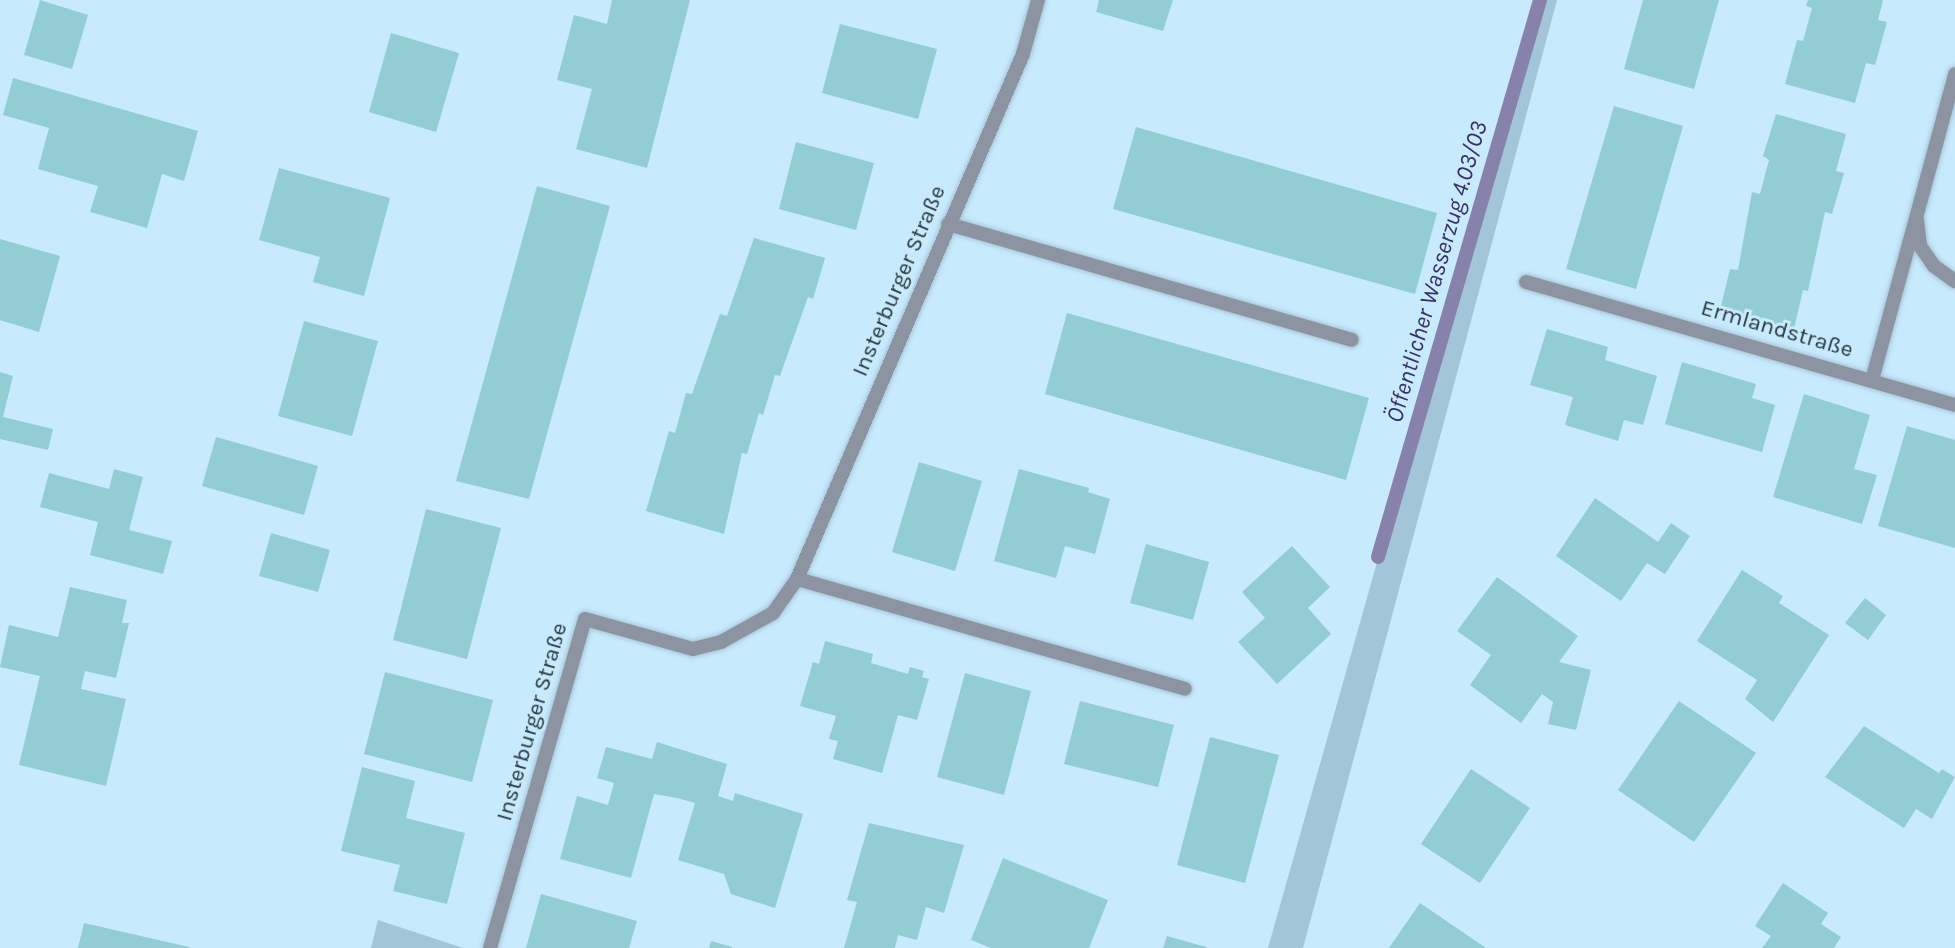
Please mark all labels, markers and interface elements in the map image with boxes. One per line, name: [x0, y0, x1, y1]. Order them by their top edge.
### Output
water label: Öffentlicher Wasserzug 4.03/03: [1380, 118, 1494, 426]
street label: Insterburger Straße: [846, 181, 952, 381]
street label: Ermlandstraße: [1698, 294, 1856, 364]
street label: Insterburger Straße: [491, 620, 573, 824]

